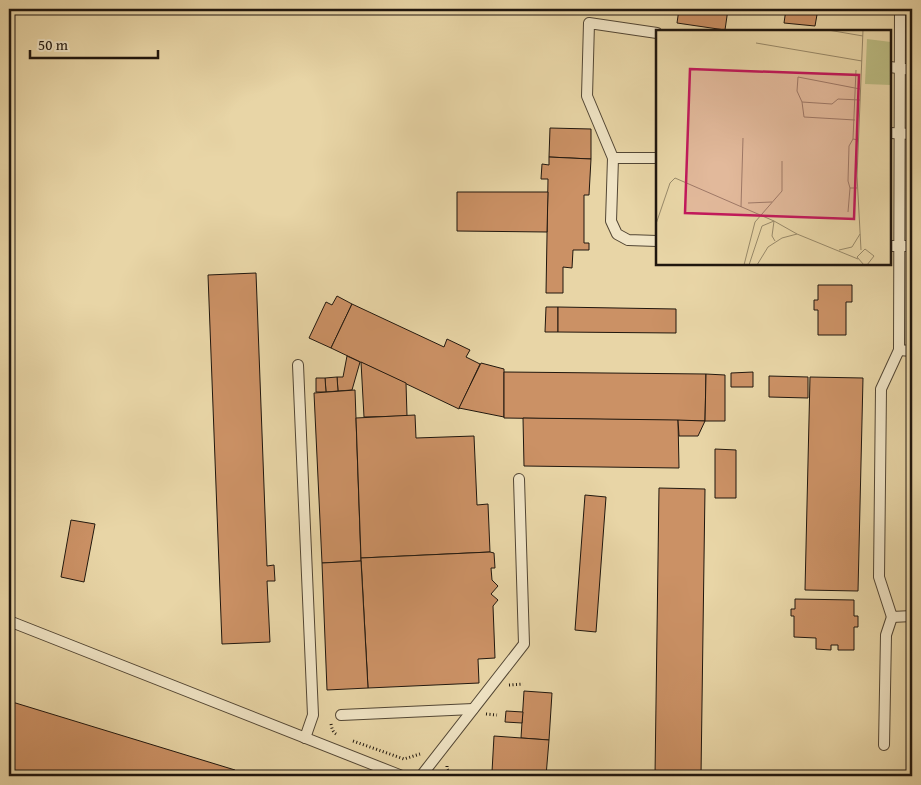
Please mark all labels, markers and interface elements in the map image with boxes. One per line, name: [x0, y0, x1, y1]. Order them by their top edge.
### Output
scale bar: [30, 28, 158, 60]
inset map: [656, 30, 891, 265]
text: 50 m: [38, 34, 69, 55]

